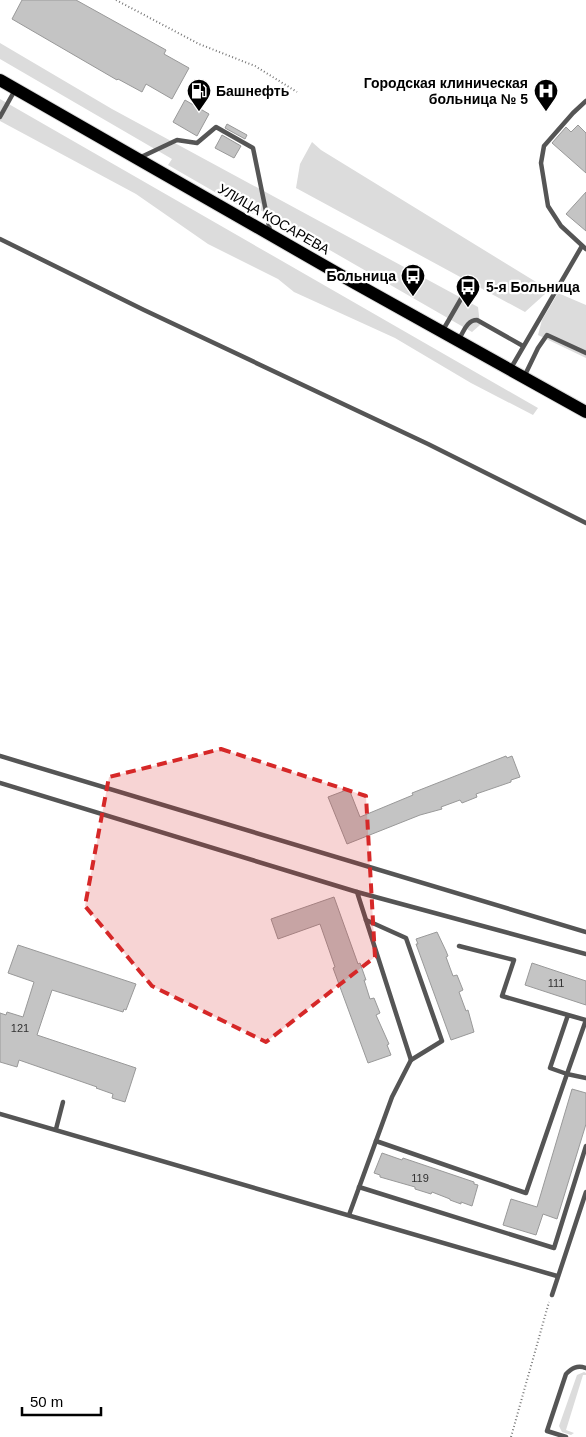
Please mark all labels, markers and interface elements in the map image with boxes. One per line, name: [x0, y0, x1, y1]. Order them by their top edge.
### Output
place label: Городская клиническая больница № 5: [364, 75, 528, 107]
fuel station icon: Башнефть: [186, 78, 212, 112]
hospital icon: Городская клиническая больница № 5: [533, 78, 559, 112]
place label: Башнефть: [216, 83, 290, 99]
street label: УЛИЦА КОСАРЕВА: [215, 181, 333, 258]
bus stop icon: Больница: [400, 263, 426, 297]
place label: Больница: [327, 268, 396, 284]
bus stop icon: 5-я Больница: [455, 274, 481, 308]
place label: 5-я Больница: [486, 279, 580, 295]
house number: 111: [548, 977, 564, 989]
house number: 121: [11, 1022, 29, 1034]
house number: 119: [411, 1172, 429, 1184]
scale bar: [22, 1384, 101, 1416]
text: 50 m: [30, 1393, 63, 1410]

